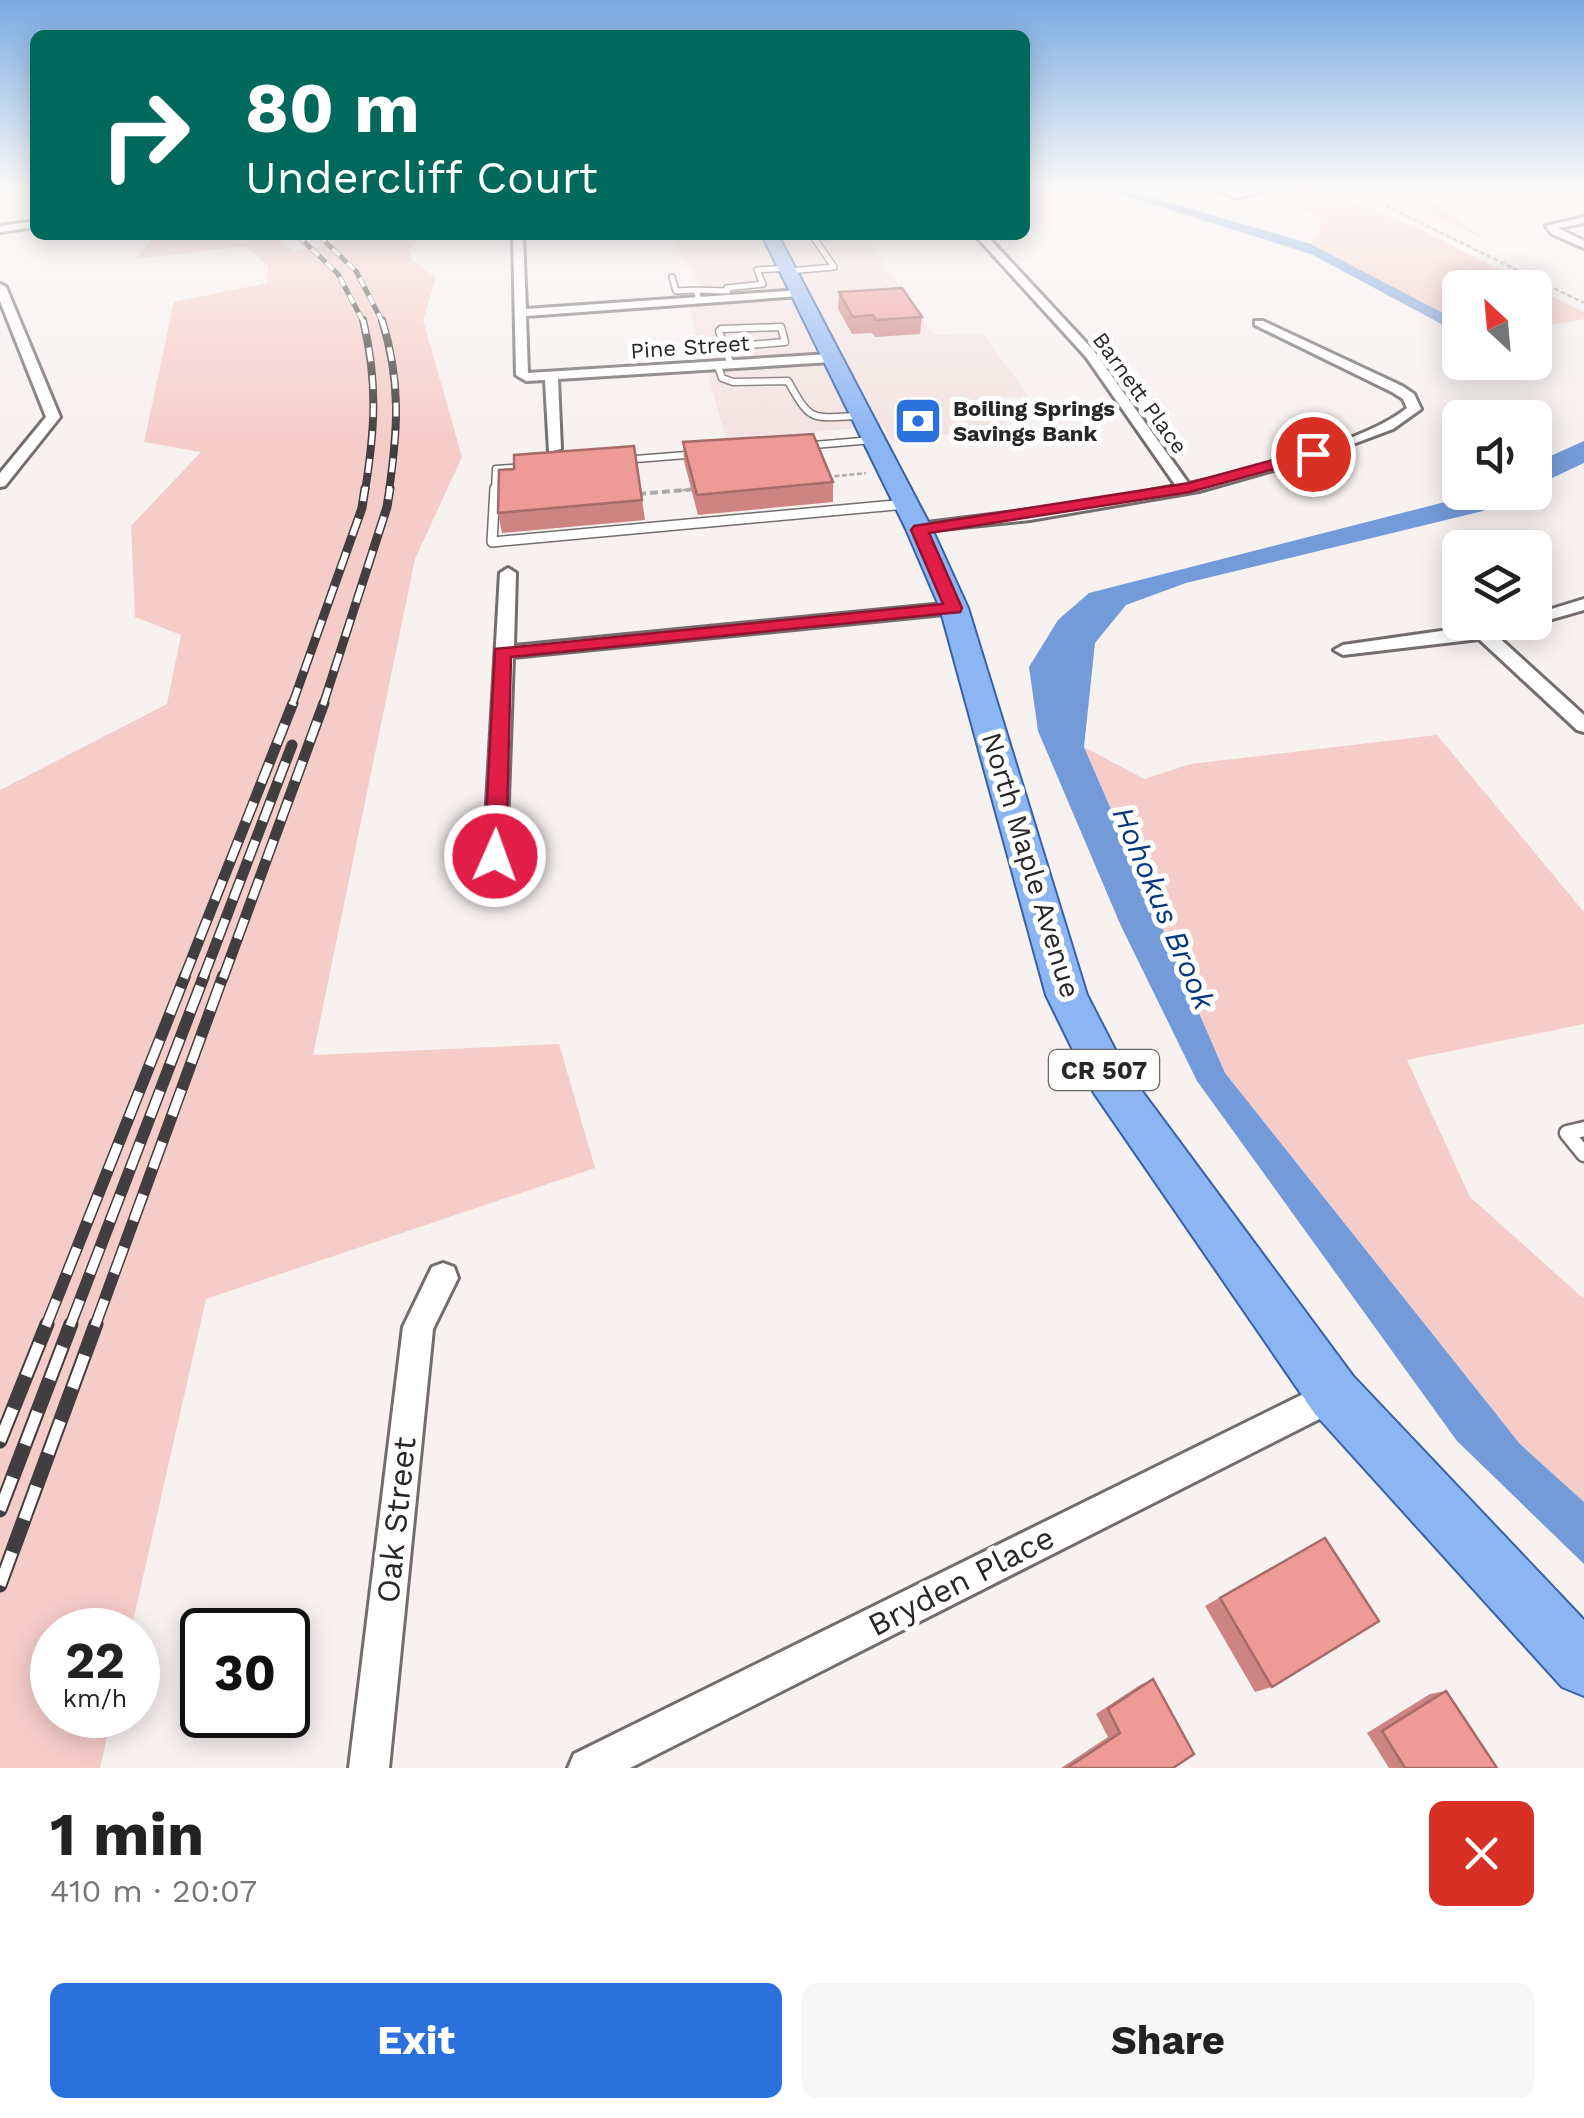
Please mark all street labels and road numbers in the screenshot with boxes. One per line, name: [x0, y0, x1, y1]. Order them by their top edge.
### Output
street label: Barnett Place: [1088, 327, 1192, 459]
street label: Pine Street: [630, 330, 750, 364]
street label: North Maple Avenue: [975, 728, 1087, 1002]
road number: CR 507: [1049, 1050, 1159, 1090]
street label: Oak Street: [368, 1435, 424, 1605]
street label: Bryden Place: [862, 1518, 1060, 1644]

